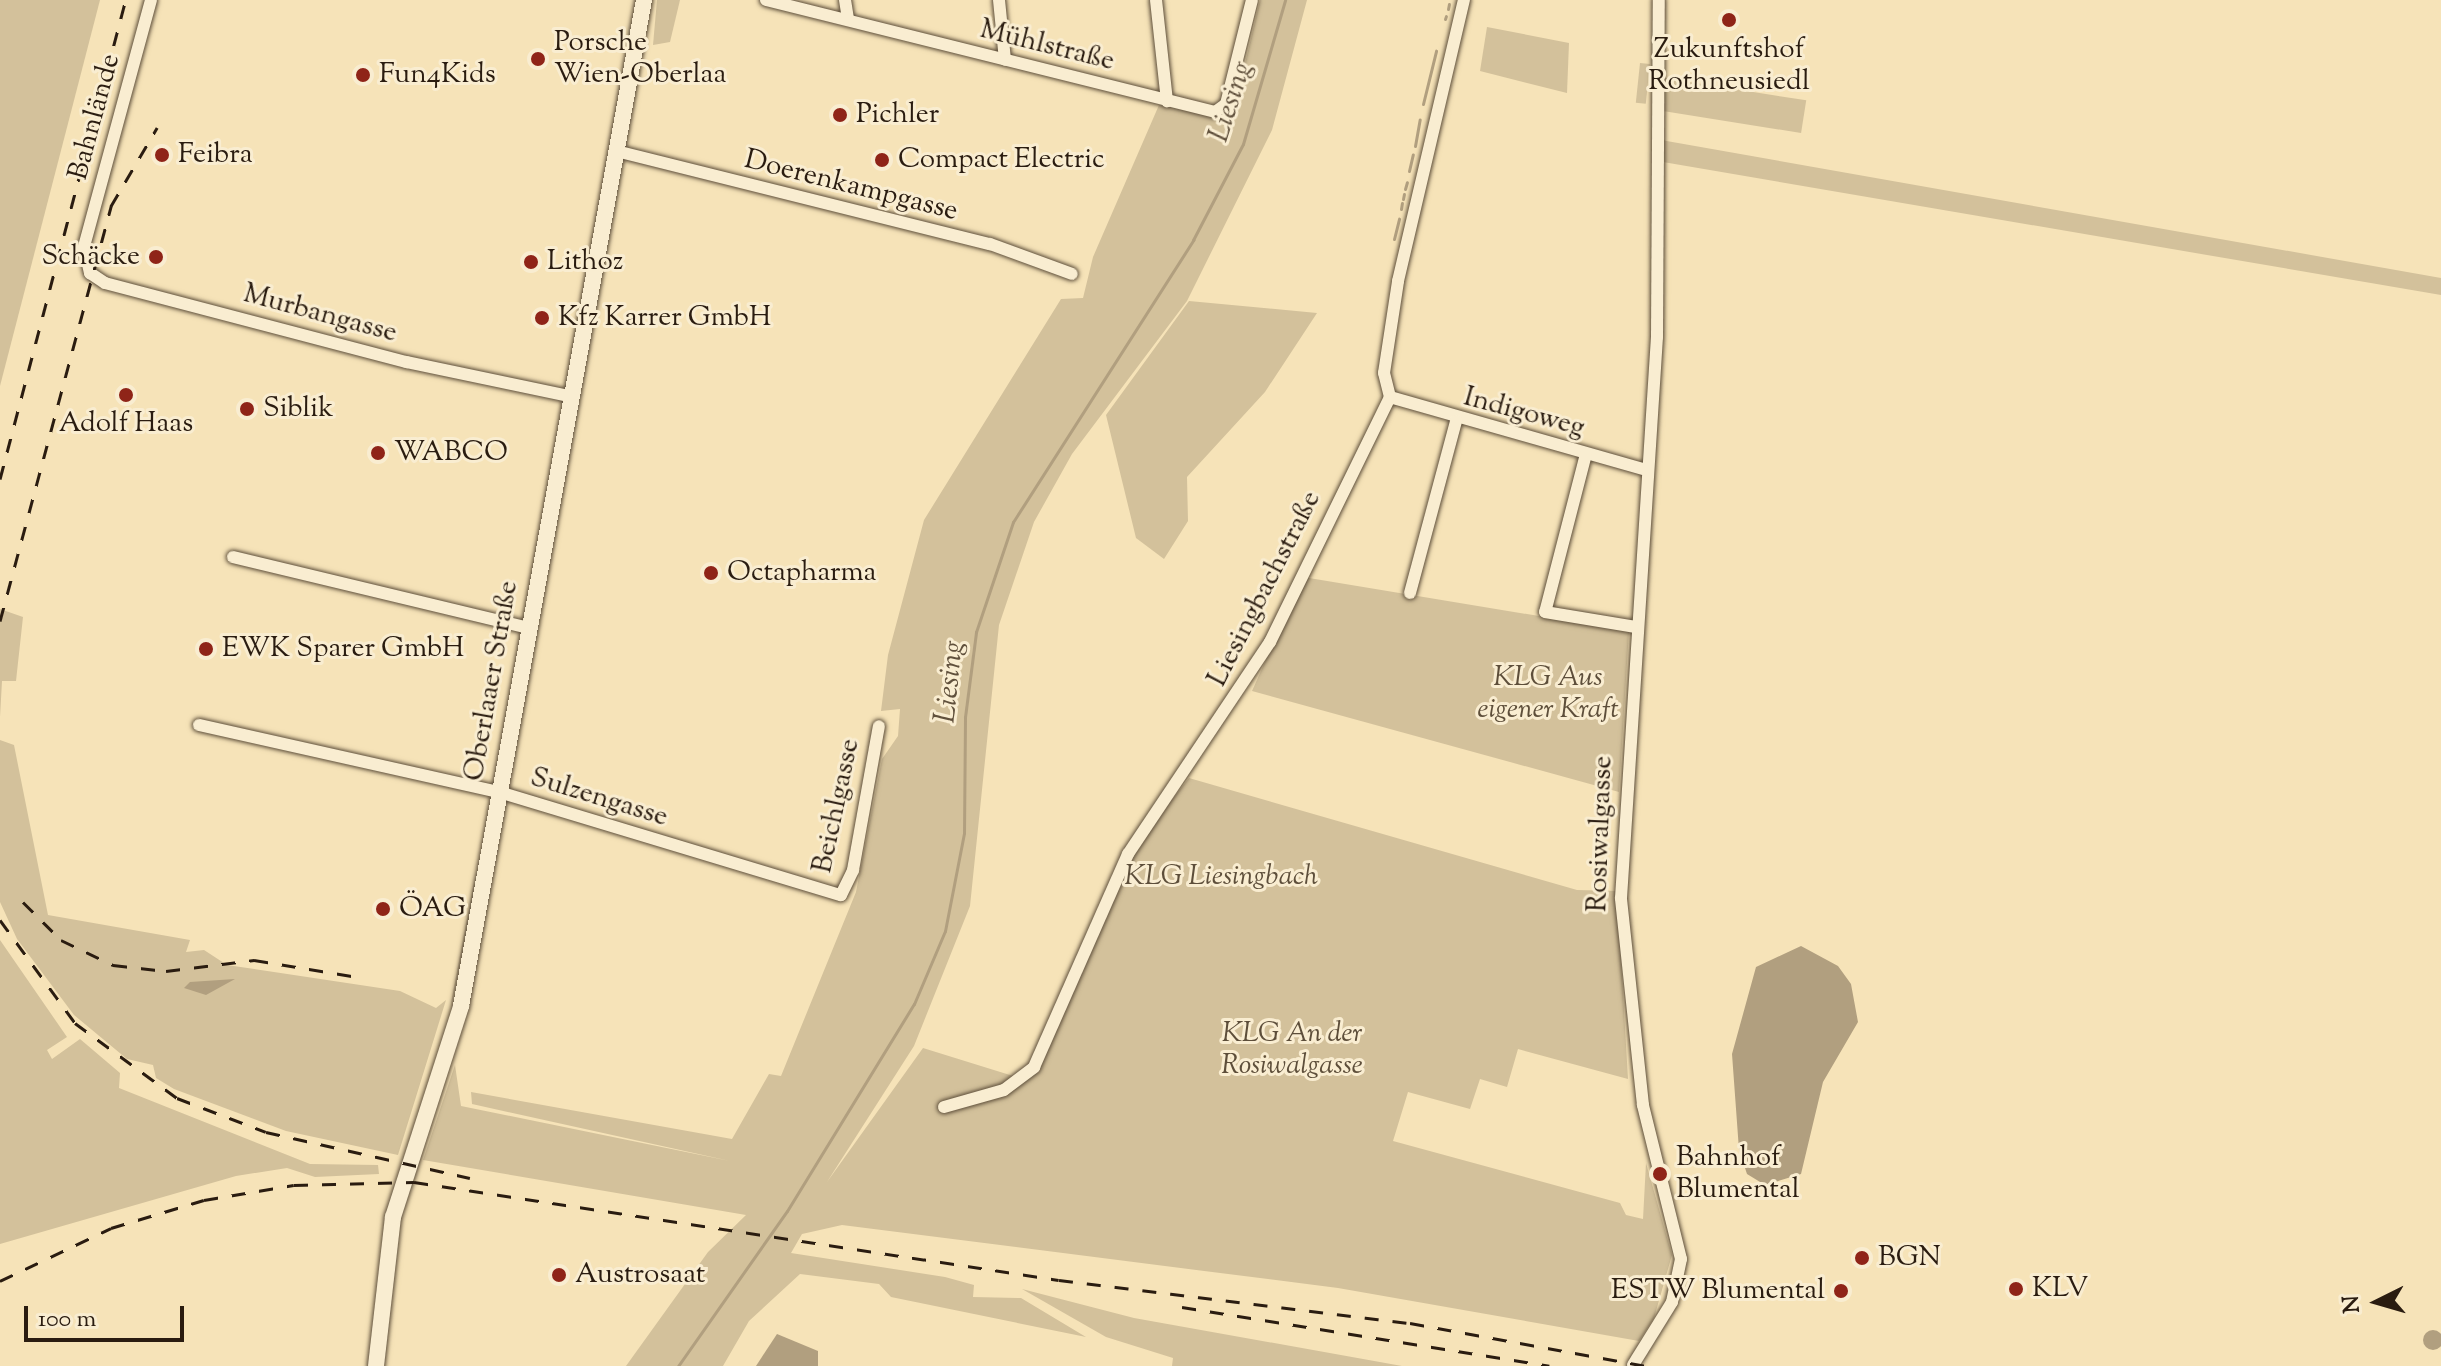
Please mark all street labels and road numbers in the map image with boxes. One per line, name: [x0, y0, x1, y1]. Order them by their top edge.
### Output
street label: Mühlstraße: [976, 13, 1118, 79]
street label: Bahnlände: [62, 50, 128, 184]
street label: Doerenkampgasse: [741, 143, 961, 229]
street label: Murbangasse: [239, 277, 401, 351]
street label: Indigoweg: [1460, 381, 1588, 445]
street label: Liesingbachstraße: [1201, 486, 1329, 692]
street label: Oberlaaer Straße: [458, 578, 526, 784]
street label: Beichlgasse: [806, 736, 868, 876]
street label: Rosiwalgasse: [1581, 755, 1621, 913]
street label: Sulzengasse: [526, 761, 672, 835]

